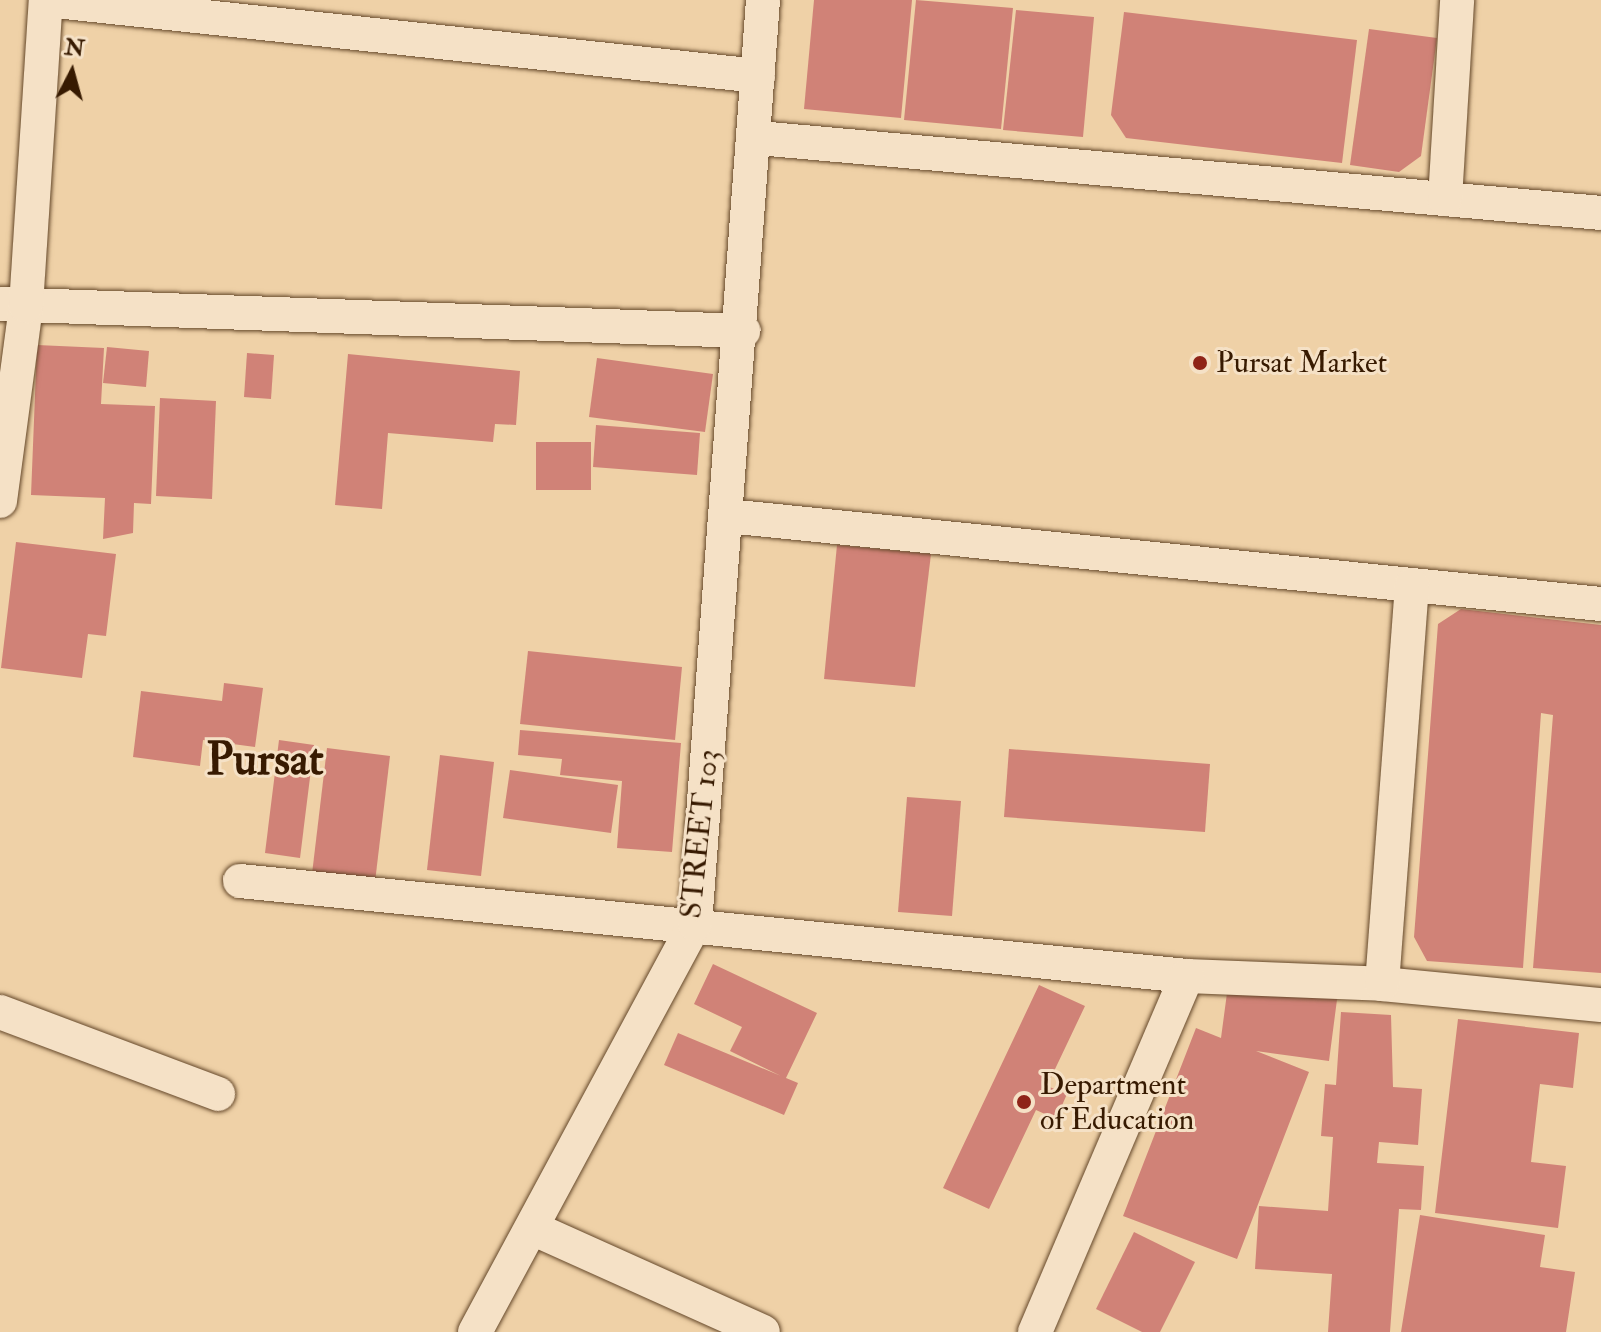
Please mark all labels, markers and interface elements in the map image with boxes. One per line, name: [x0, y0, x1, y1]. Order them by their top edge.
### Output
north arrow: [32, 32, 112, 112]
text: N: [63, 33, 86, 63]
place label: Pursat Market: [1216, 345, 1387, 381]
marker: Pursat Market: [1191, 354, 1209, 372]
district label: Pursat: [206, 732, 324, 788]
street label: STREET 103: [673, 748, 727, 920]
place label: Department of Education: [1040, 1067, 1194, 1138]
marker: Department of Education: [1015, 1093, 1033, 1111]

